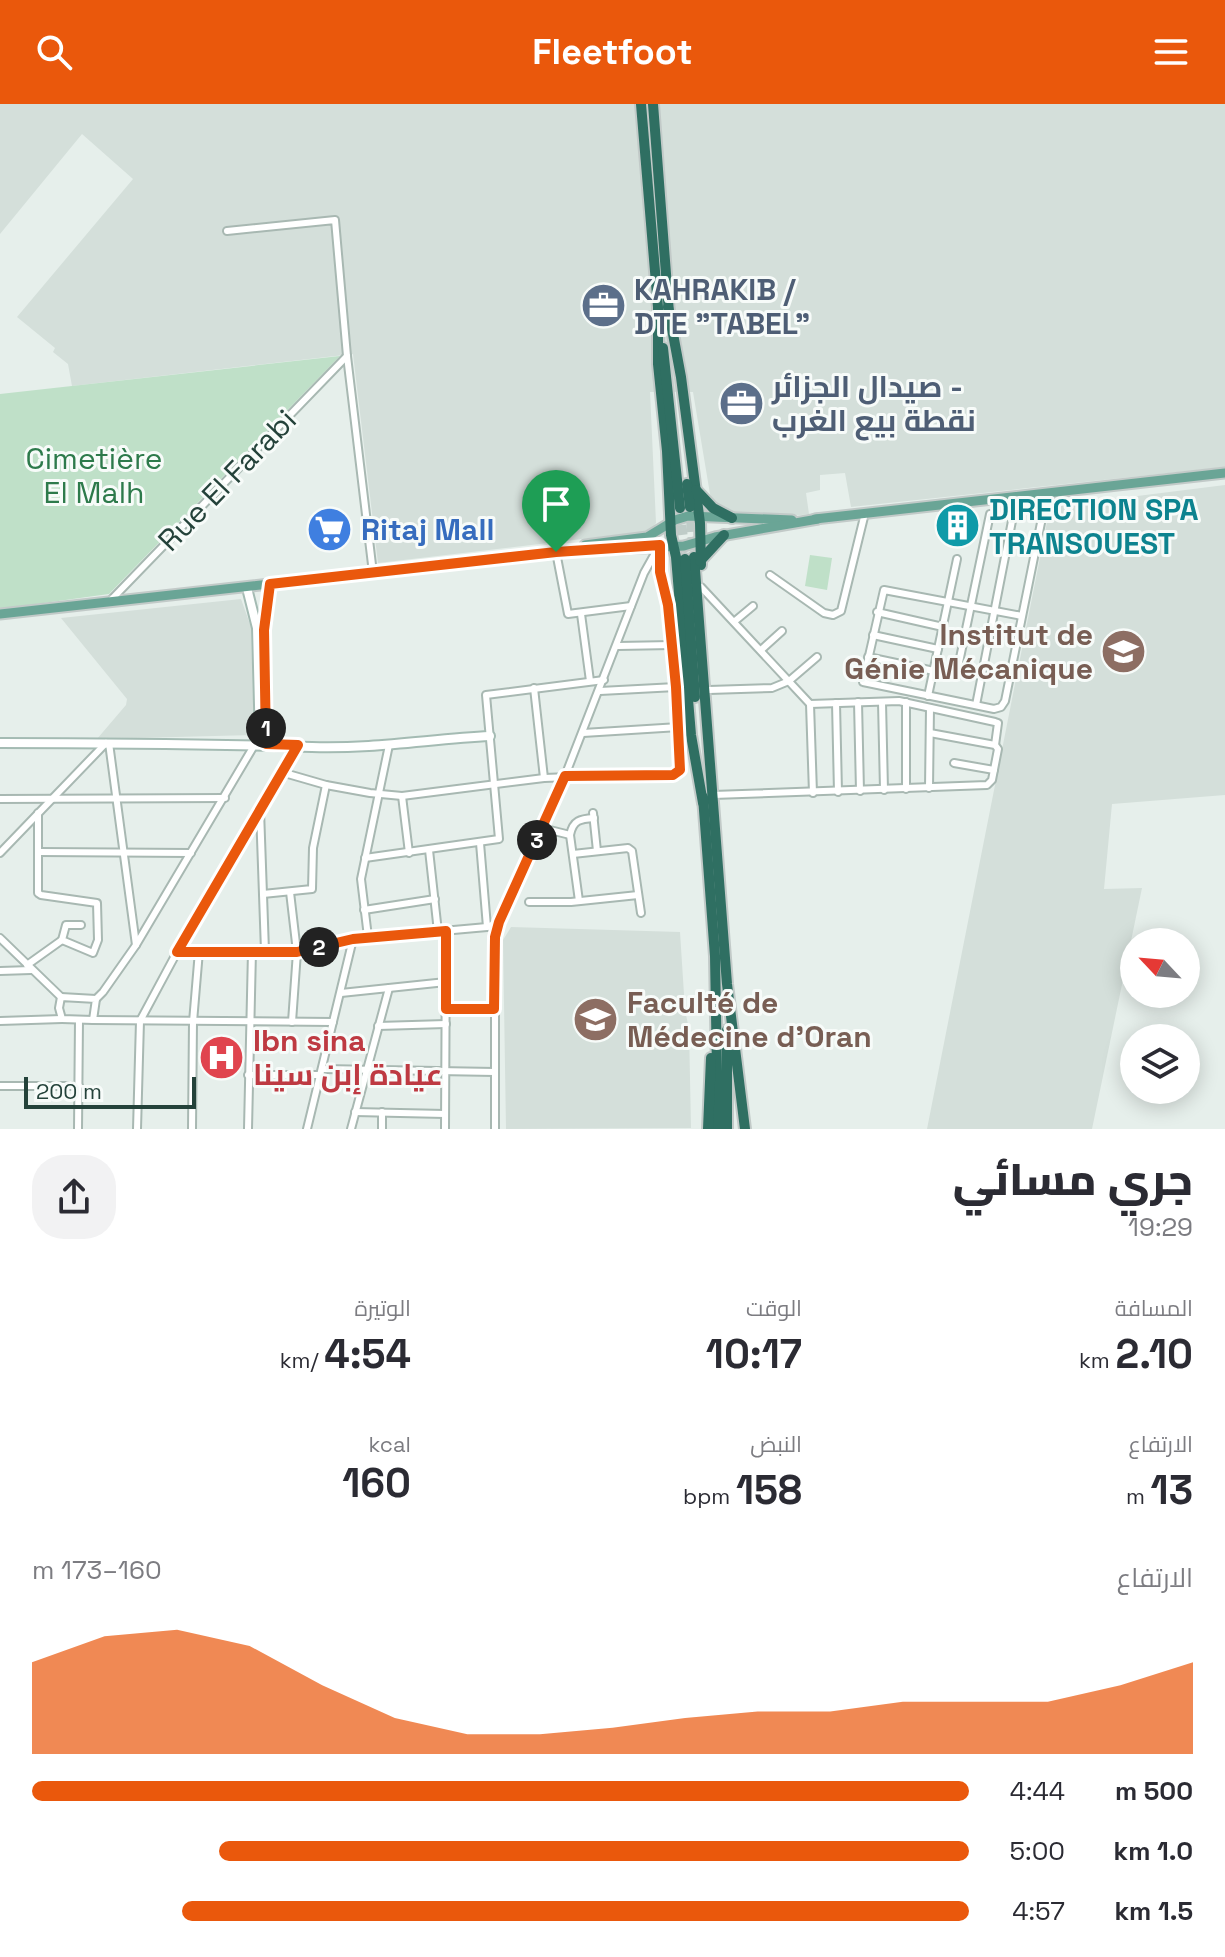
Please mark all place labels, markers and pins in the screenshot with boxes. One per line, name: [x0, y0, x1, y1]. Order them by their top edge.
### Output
place label: KAHRAKIB / DTE "TABEL": [634, 270, 810, 343]
office icon: KAHRAKIB / DTE "TABEL": [579, 282, 627, 330]
place label: صيدال الجزائر - نقطة بيع الغرب: [771, 367, 976, 441]
office icon: صيدال الجزائر - نقطة بيع الغرب: [717, 379, 765, 427]
pin: [522, 470, 590, 552]
place label: DIRECTION SPA TRANSOUEST: [989, 490, 1199, 563]
building icon: DIRECTION SPA TRANSOUEST: [934, 502, 982, 550]
supermarket icon: Ritaj Mall: [306, 505, 354, 553]
place label: Ritaj Mall: [361, 510, 494, 549]
place label: Institut de Génie Mécanique: [844, 615, 1093, 688]
school or university icon: Institut de Génie Mécanique: [1100, 627, 1148, 675]
pin: 1: [246, 708, 286, 748]
pin: 3: [517, 820, 557, 860]
pin: 2: [299, 927, 339, 967]
place label: Faculté de Médecine d'Oran: [627, 983, 872, 1056]
school or university icon: Faculté de Médecine d'Oran: [572, 995, 620, 1043]
place label: Ibn sina عيادة إبن سينا: [253, 1021, 443, 1095]
hospital icon: Ibn sina عيادة إبن سينا: [198, 1033, 246, 1081]

